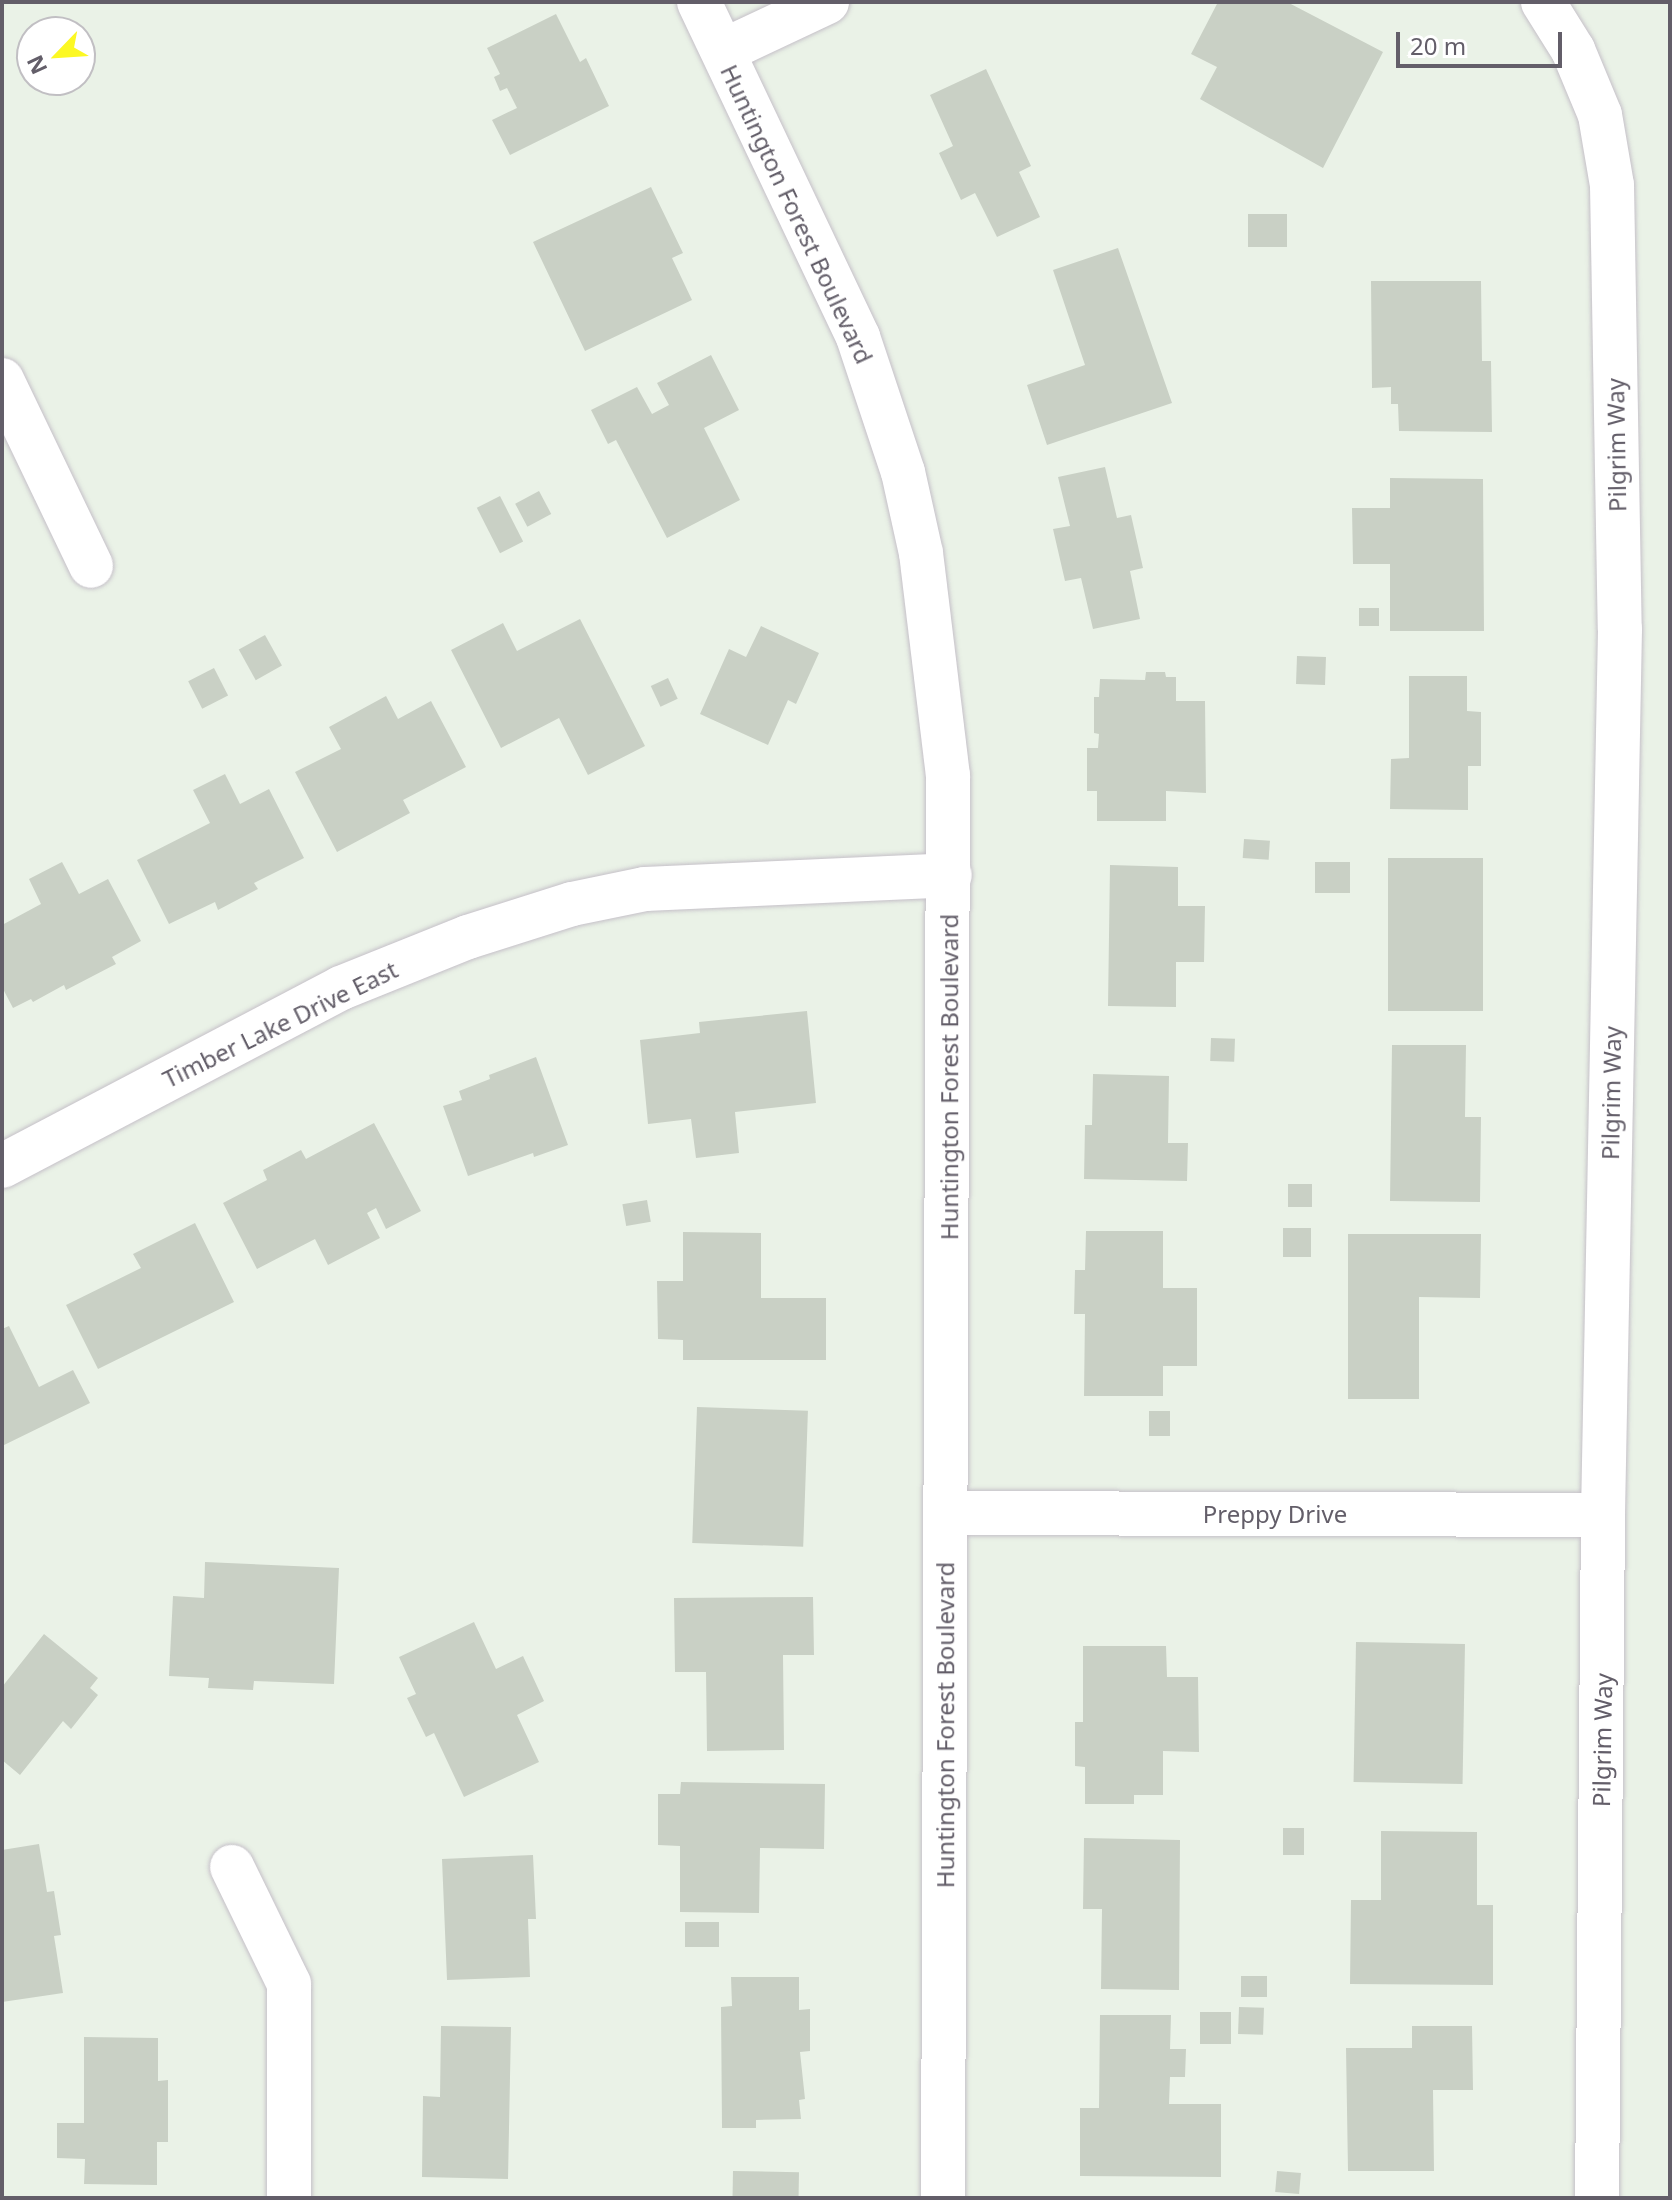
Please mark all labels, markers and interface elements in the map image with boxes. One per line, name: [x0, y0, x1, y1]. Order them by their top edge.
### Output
north arrow: [16, 16, 96, 96]
scale bar: [1400, 16, 1566, 66]
text: 20 m: [1410, 29, 1466, 62]
text: N: [19, 51, 53, 80]
street label: Huntington Forest Boulevard: [715, 60, 879, 368]
street label: Pilgrim Way: [1600, 378, 1632, 512]
street label: Huntington Forest Boulevard: [935, 914, 963, 1240]
street label: Timber Lake Drive East: [158, 955, 402, 1093]
street label: Pilgrim Way: [1595, 1026, 1627, 1160]
street label: Preppy Drive: [1203, 1500, 1347, 1528]
street label: Huntington Forest Boulevard: [931, 1562, 959, 1888]
street label: Pilgrim Way: [1586, 1673, 1618, 1807]

